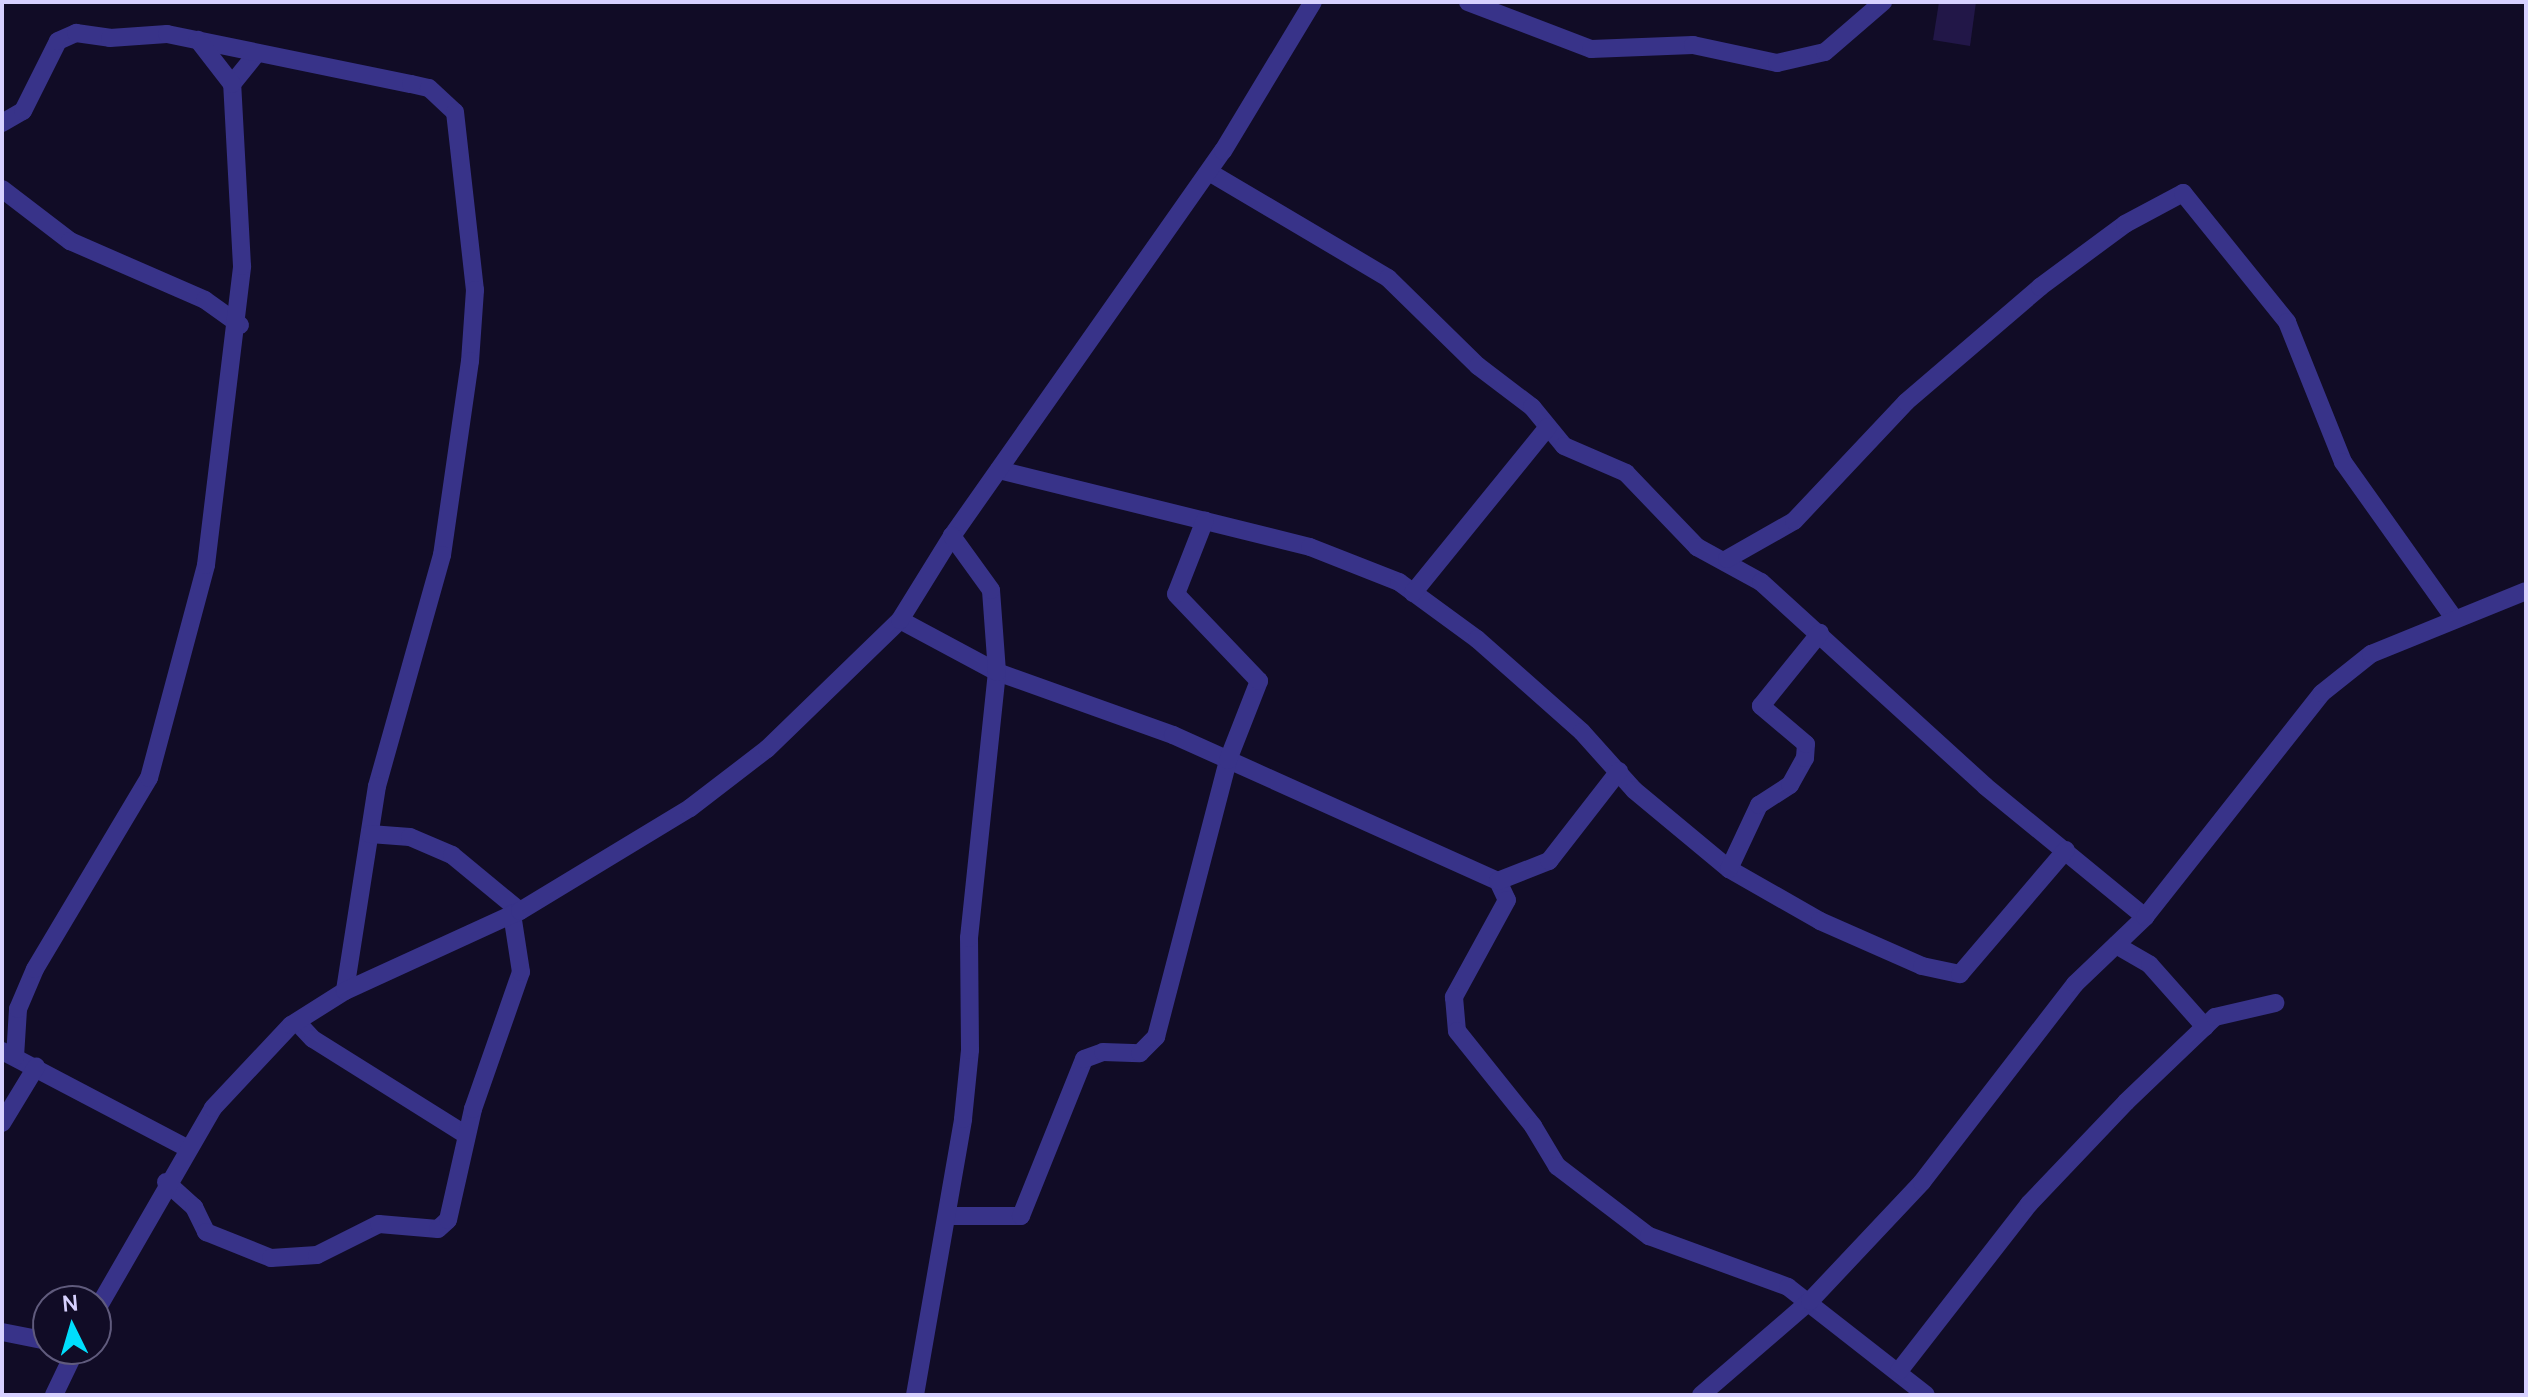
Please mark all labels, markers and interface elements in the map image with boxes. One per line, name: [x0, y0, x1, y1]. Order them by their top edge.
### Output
north arrow: [32, 1285, 112, 1365]
text: N: [61, 1287, 79, 1319]

